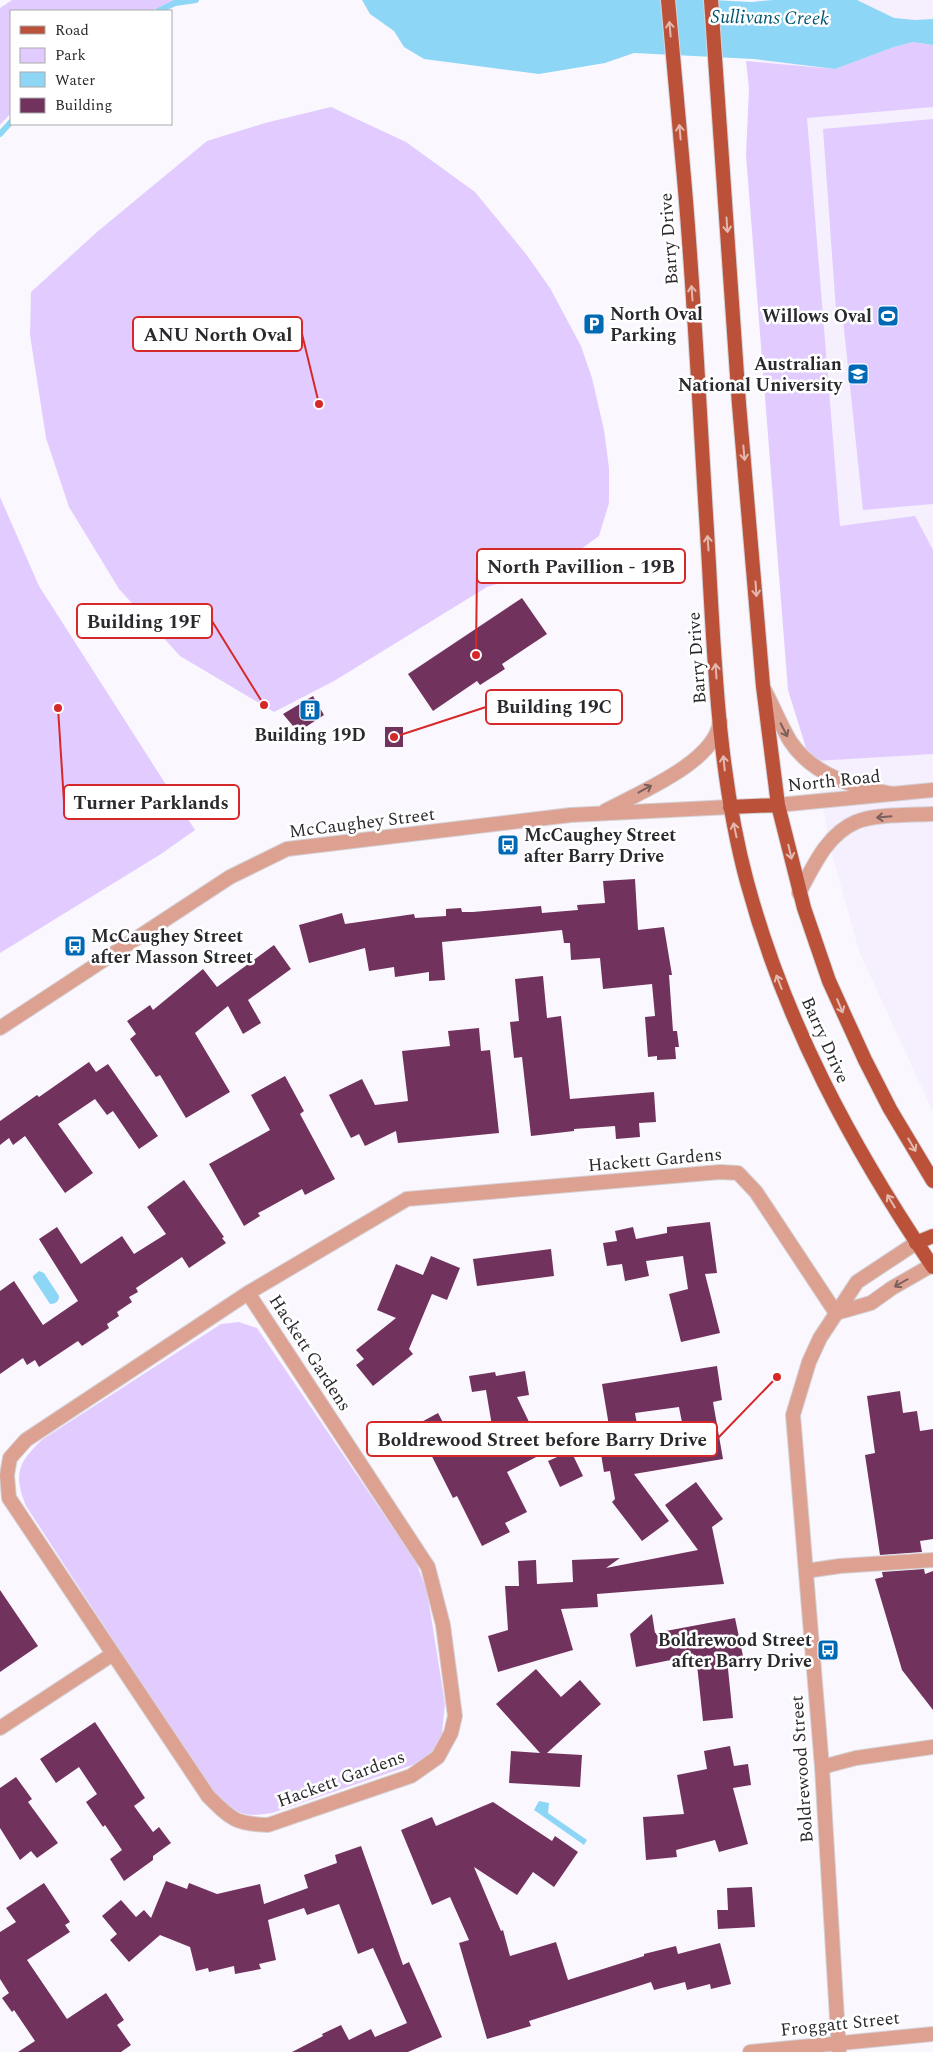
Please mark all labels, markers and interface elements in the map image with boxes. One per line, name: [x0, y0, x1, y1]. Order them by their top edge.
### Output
water label: Sullivans Creek: [711, 2, 829, 34]
legend: [10, 10, 172, 125]
text: Road: [55, 19, 89, 42]
one-way arrow: [665, 21, 675, 37]
text: Park: [55, 44, 86, 67]
text: Water: [55, 69, 95, 92]
text: Building: [55, 94, 112, 117]
one-way arrow: [675, 124, 685, 140]
street label: Barry Drive: [652, 192, 686, 286]
one-way arrow: [723, 217, 732, 233]
one-way arrow: [687, 285, 696, 301]
place label: North Oval Parking: [610, 301, 703, 349]
place label: Willows Oval: [762, 303, 872, 330]
sports icon: Willows Oval: [876, 304, 900, 328]
parking icon: North Oval Parking: [582, 312, 606, 336]
callout: ANU North Oval: [133, 317, 302, 351]
text: ANU North Oval: [144, 321, 292, 350]
place label: Australian National University: [678, 351, 843, 399]
school or university icon: Australian National University: [846, 362, 870, 386]
one-way arrow: [739, 444, 749, 460]
one-way arrow: [703, 535, 712, 551]
callout: North Pavillion - 19B: [477, 549, 685, 583]
text: North Pavillion - 19B: [487, 553, 675, 582]
one-way arrow: [751, 580, 760, 596]
callout: Building 19F: [77, 604, 212, 638]
text: Building 19F: [87, 608, 201, 637]
street label: Barry Drive: [680, 611, 714, 705]
one-way arrow: [711, 664, 721, 680]
callout: Building 19C: [486, 690, 622, 724]
text: Building 19C: [496, 693, 612, 722]
building icon: Building 19D: [298, 698, 322, 722]
place label: Building 19D: [254, 722, 366, 749]
one-way arrow: [779, 722, 789, 737]
one-way arrow: [719, 756, 729, 772]
street label: North Road: [786, 763, 882, 799]
one-way arrow: [638, 784, 653, 794]
callout: Turner Parklands: [64, 785, 239, 819]
text: Turner Parklands: [73, 789, 229, 818]
street label: McCaughey Street: [287, 801, 437, 845]
one-way arrow: [877, 813, 893, 822]
place label: McCaughey Street after Barry Drive: [524, 822, 676, 870]
one-way arrow: [730, 823, 739, 839]
bus stop icon: McCaughey Street after Barry Drive: [496, 833, 520, 857]
one-way arrow: [786, 844, 795, 860]
place label: McCaughey Street after Masson Street: [91, 923, 253, 971]
bus stop icon: McCaughey Street after Masson Street: [63, 934, 87, 958]
one-way arrow: [774, 975, 783, 991]
street label: Barry Drive: [794, 992, 856, 1088]
one-way arrow: [835, 998, 845, 1013]
one-way arrow: [907, 1137, 917, 1151]
street label: Hackett Gardens: [587, 1141, 723, 1179]
one-way arrow: [885, 1194, 895, 1208]
one-way arrow: [894, 1279, 908, 1289]
street label: Hackett Gardens: [262, 1289, 358, 1417]
callout: Boldrewood Street before Barry Drive: [367, 1422, 717, 1456]
text: Boldrewood Street before Barry Drive: [377, 1426, 707, 1455]
place label: Boldrewood Street after Barry Drive: [658, 1627, 812, 1675]
bus stop icon: Boldrewood Street after Barry Drive: [816, 1638, 840, 1662]
street label: Boldrewood Street: [783, 1694, 821, 1844]
street label: Hackett Gardens: [273, 1743, 409, 1815]
street label: Froggatt Street: [779, 2004, 901, 2044]

